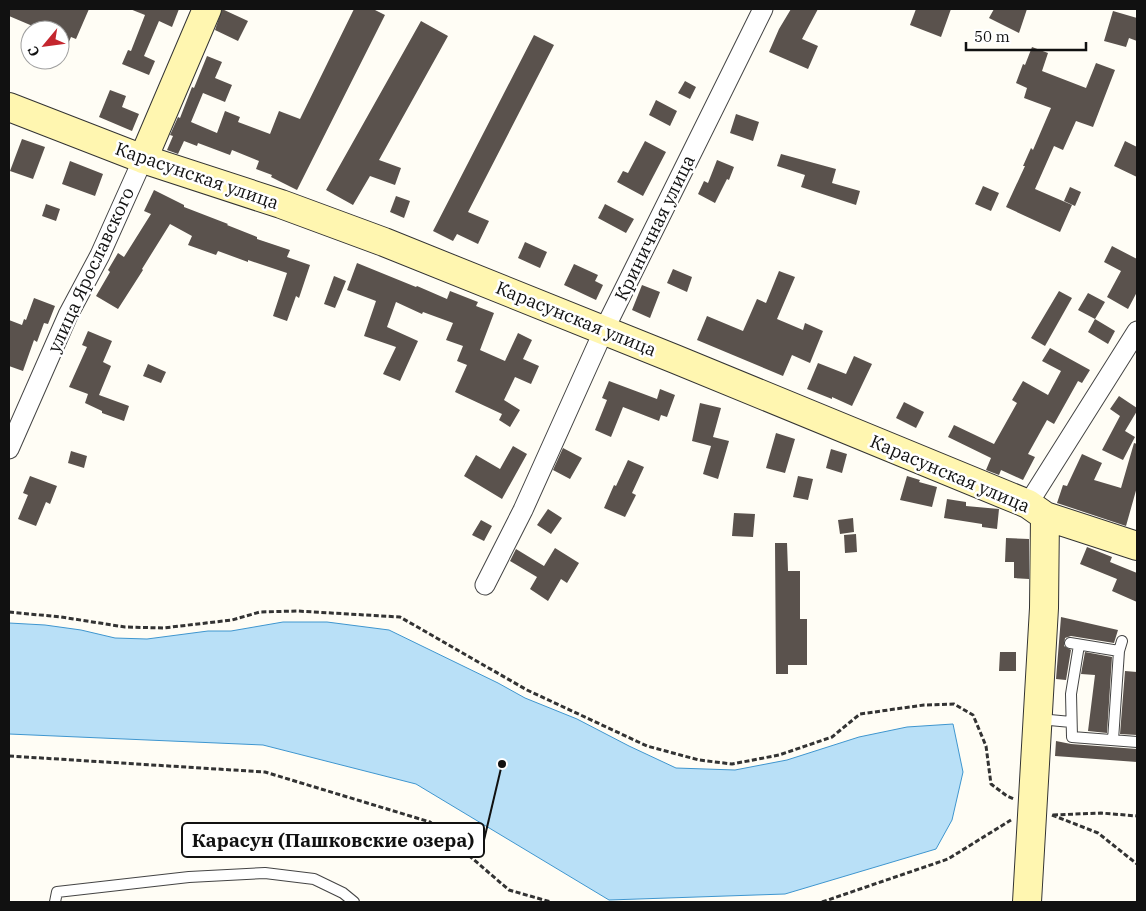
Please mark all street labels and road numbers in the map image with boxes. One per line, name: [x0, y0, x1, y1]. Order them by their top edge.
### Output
street label: Карасунская улица: [112, 137, 282, 214]
street label: Криничная улица: [609, 151, 700, 305]
street label: улица Ярославского: [42, 183, 139, 356]
street label: Карасунская улица: [493, 276, 660, 361]
street label: Карасунская улица: [867, 430, 1034, 518]

